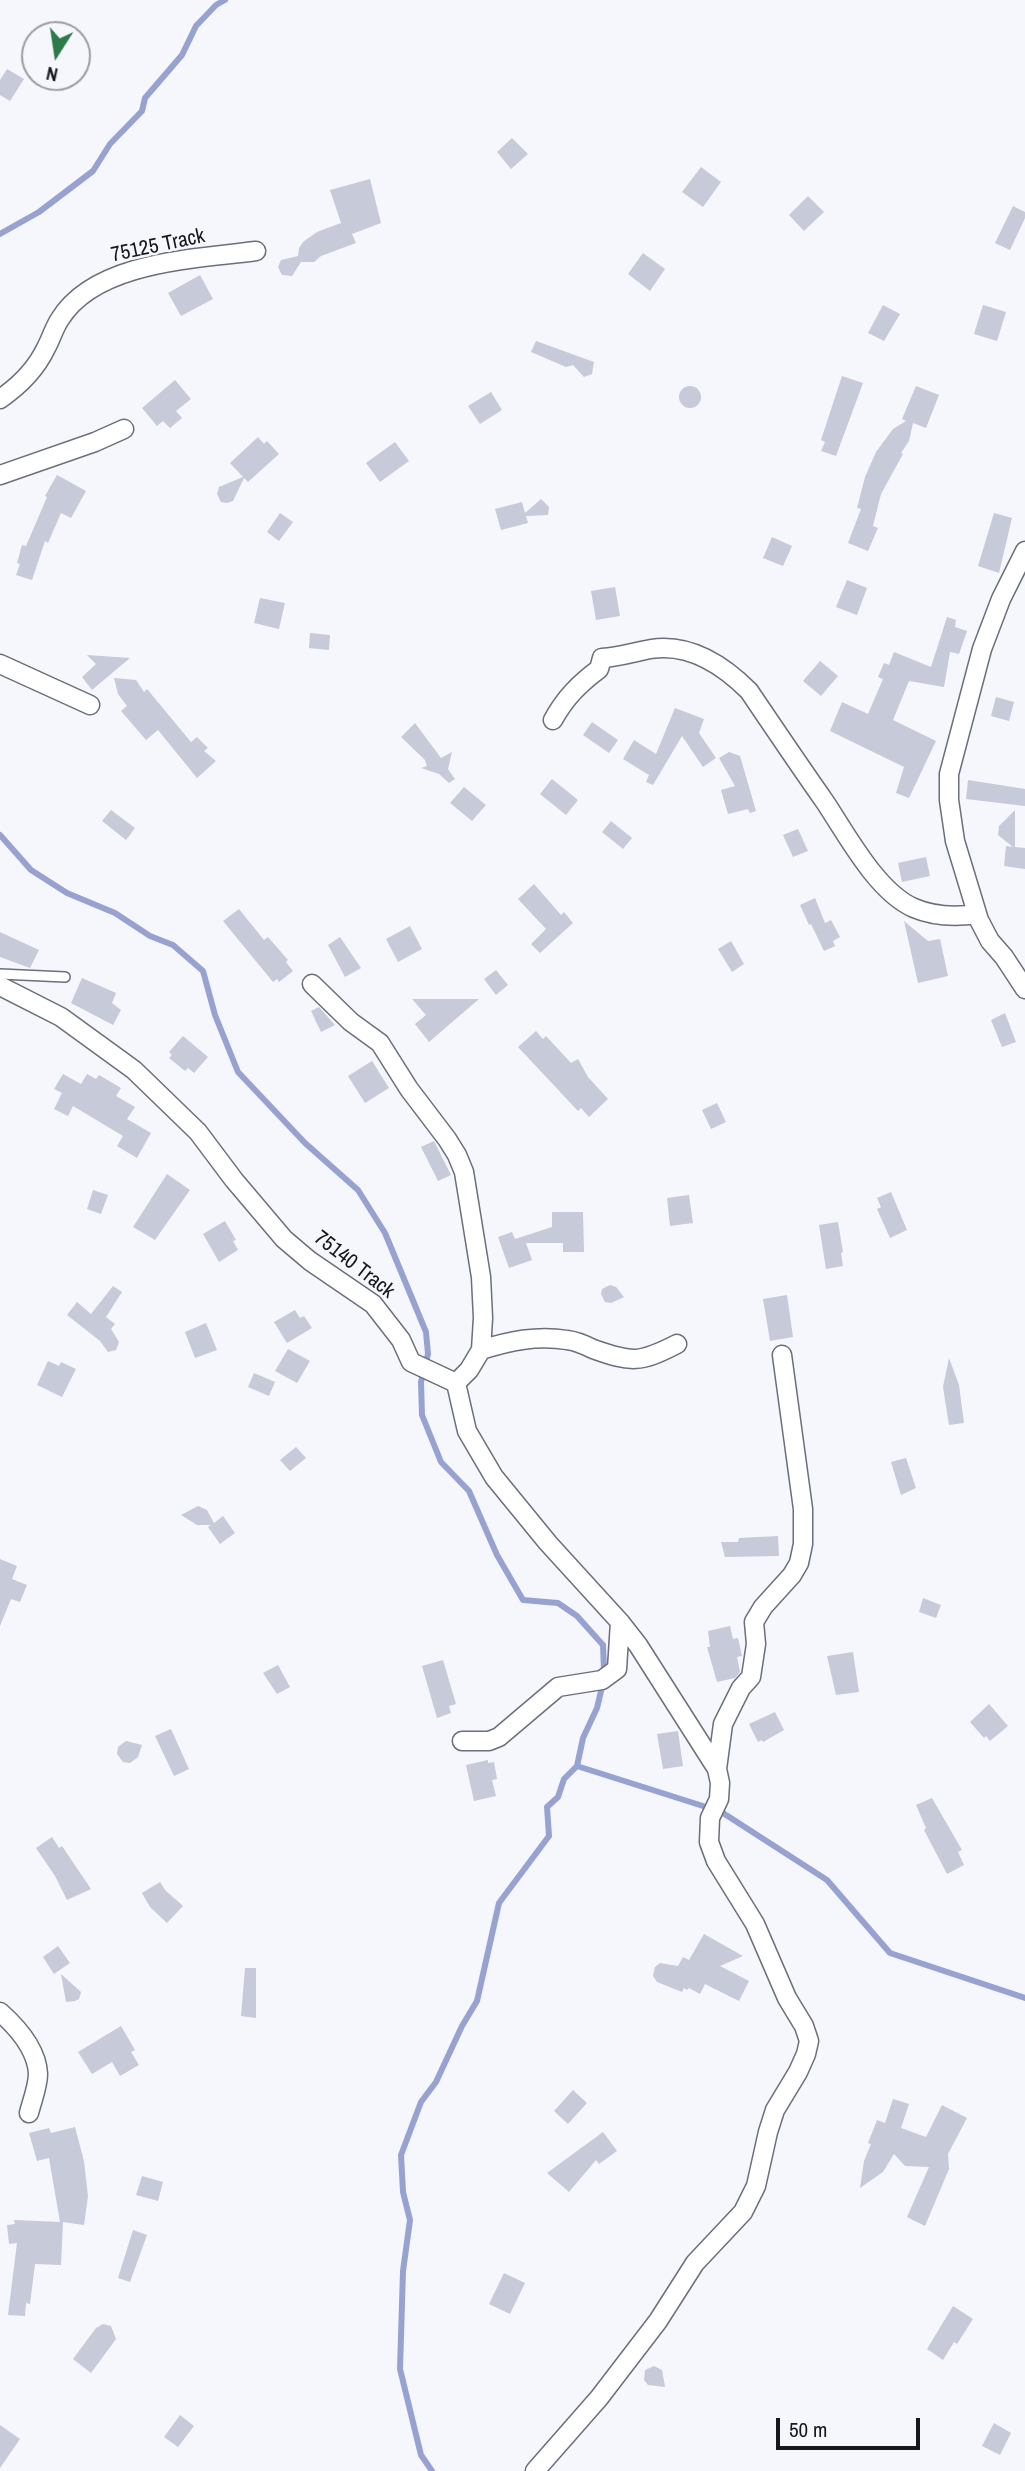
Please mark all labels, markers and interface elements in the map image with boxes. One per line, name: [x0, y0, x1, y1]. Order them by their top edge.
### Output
north arrow: [21, 21, 91, 91]
text: N: [44, 61, 60, 88]
street label: 75125 Track: [109, 224, 207, 268]
street label: 75140 Track: [309, 1226, 399, 1304]
scale bar: [780, 2404, 923, 2448]
text: 50 m: [789, 2415, 827, 2444]

